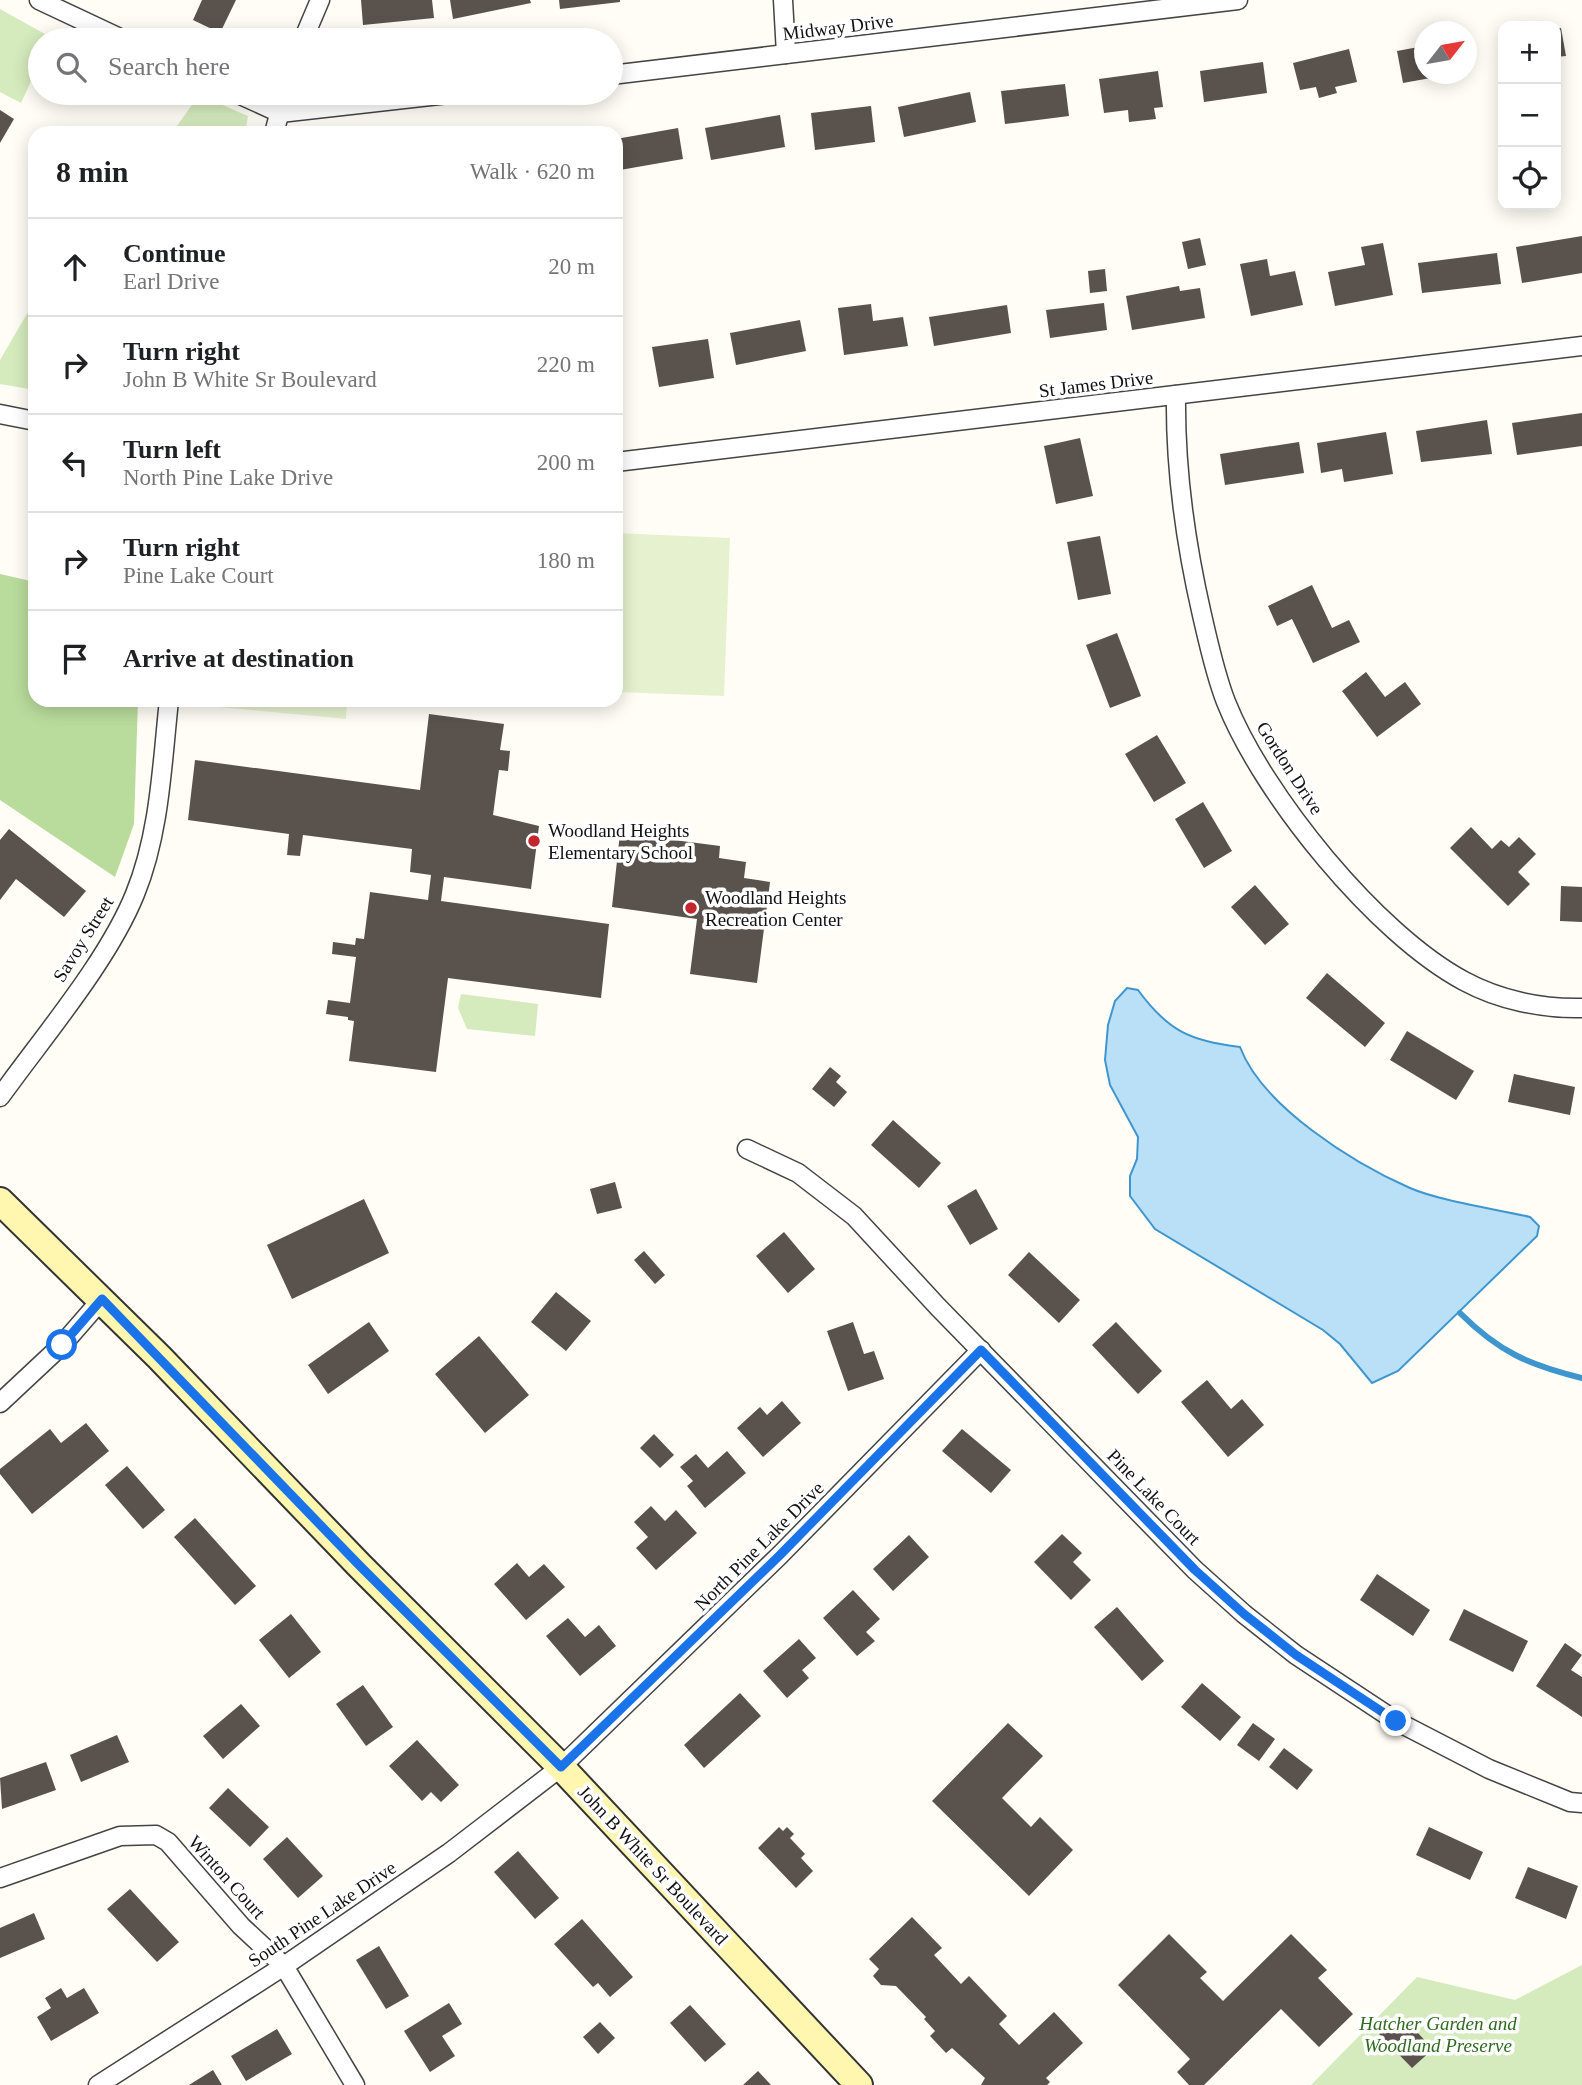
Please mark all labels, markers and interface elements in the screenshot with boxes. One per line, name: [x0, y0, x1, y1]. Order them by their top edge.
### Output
street label: Midway Drive: [781, 10, 895, 44]
north arrow: [1414, 21, 1477, 84]
map controls: [1498, 21, 1561, 210]
button: +: [1498, 21, 1561, 84]
search box: [28, 28, 623, 105]
icon: search: [52, 48, 90, 86]
text: Search here: [108, 52, 230, 81]
button: −: [1498, 84, 1561, 147]
button: locate: [1498, 147, 1561, 210]
text: 8 min: [56, 155, 129, 188]
text: Walk · 620 m: [470, 159, 595, 184]
text: Continue: [123, 239, 226, 268]
icon: ahead: [56, 248, 94, 286]
text: 20 m: [548, 254, 595, 279]
text: Earl Drive: [123, 269, 219, 294]
text: Turn right: [123, 337, 240, 366]
icon: right: [56, 346, 94, 384]
text: 220 m: [537, 352, 595, 377]
text: John B White Sr Boulevard: [123, 367, 377, 392]
street label: St James Drive: [1038, 367, 1154, 401]
text: Turn left: [123, 435, 221, 464]
icon: left: [56, 444, 94, 482]
text: 200 m: [537, 450, 595, 475]
text: North Pine Lake Drive: [123, 465, 333, 490]
text: Turn right: [123, 533, 240, 562]
icon: right: [56, 542, 94, 580]
text: 180 m: [537, 548, 595, 573]
text: Pine Lake Court: [123, 563, 274, 588]
icon: arrive: [56, 640, 94, 678]
text: Arrive at destination: [123, 644, 354, 673]
street label: Gordon Drive: [1252, 718, 1328, 818]
place label: Woodland Heights Elementary School: [548, 820, 693, 863]
marker: Woodland Heights Elementary School: [526, 833, 542, 849]
place label: Woodland Heights Recreation Center: [705, 887, 846, 930]
street label: Savoy Street: [49, 892, 118, 986]
marker: Woodland Heights Recreation Center: [683, 900, 699, 916]
route start: [46, 1329, 77, 1360]
street label: Pine Lake Court: [1103, 1445, 1205, 1550]
street label: North Pine Lake Drive: [690, 1477, 828, 1615]
route end: [1380, 1705, 1411, 1736]
street label: John B White Sr Boulevard: [574, 1781, 733, 1949]
street label: Winton Court: [184, 1831, 270, 1923]
street label: South Pine Lake Drive: [244, 1857, 400, 1971]
park label: Hatcher Garden and Woodland Preserve: [1358, 2013, 1517, 2056]

